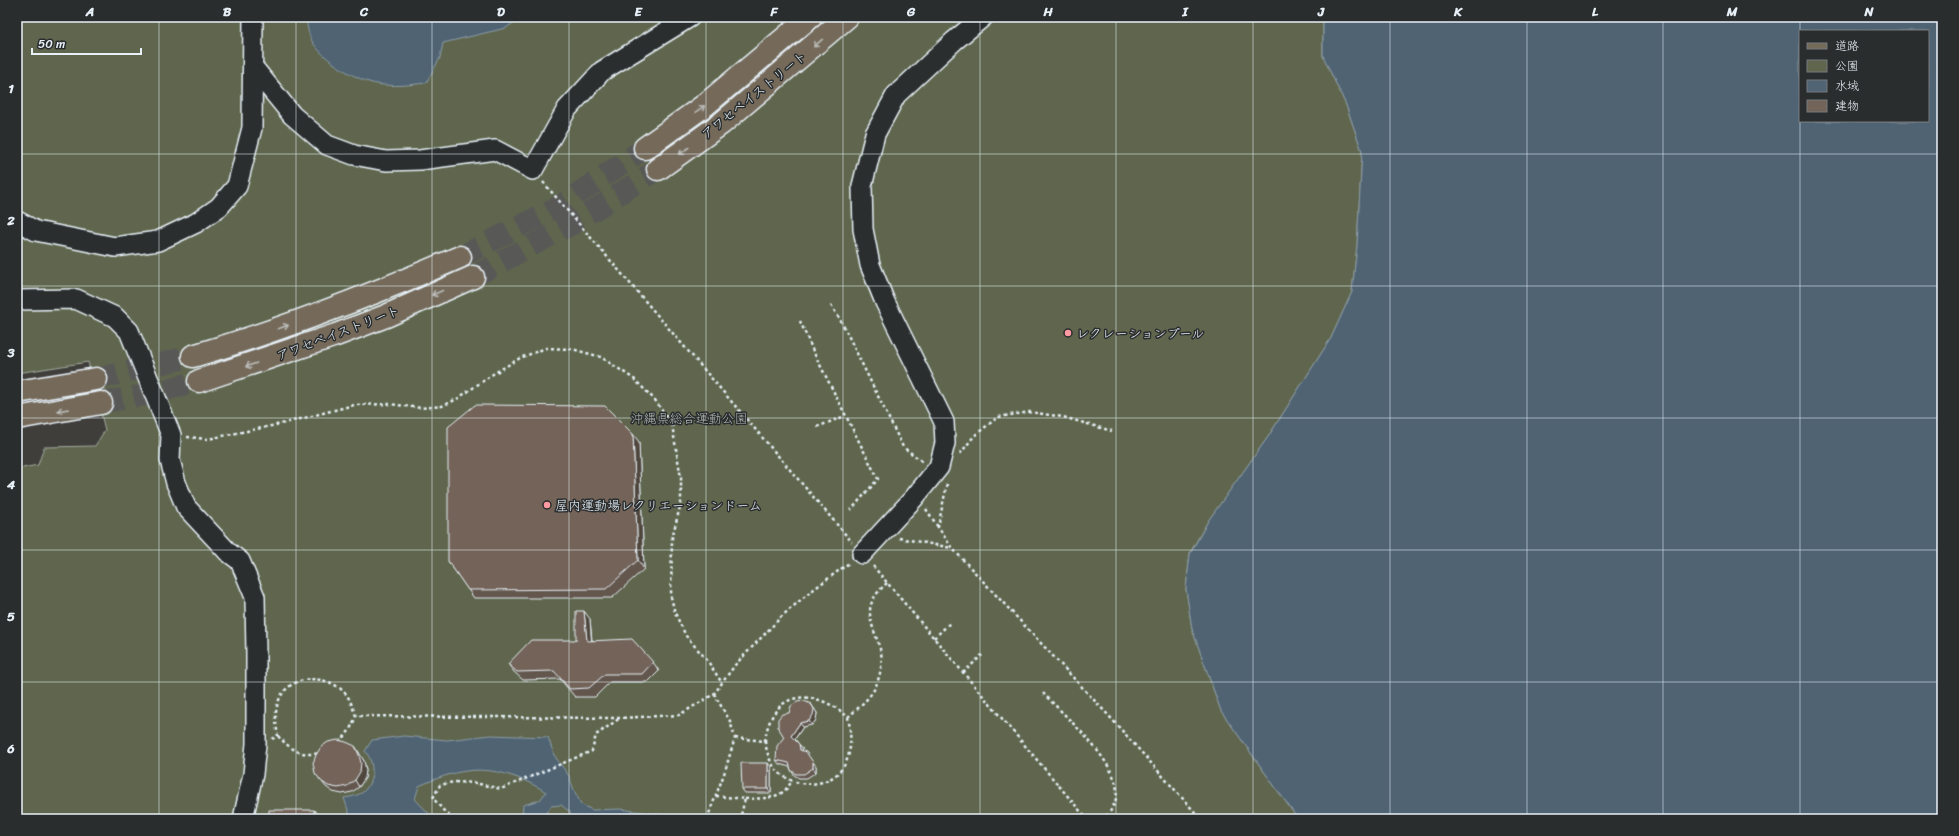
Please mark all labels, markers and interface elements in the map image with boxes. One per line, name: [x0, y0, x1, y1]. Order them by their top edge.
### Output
text: A: [85, 0, 94, 23]
text: B: [223, 0, 232, 23]
text: C: [359, 0, 369, 23]
text: D: [497, 0, 505, 23]
text: E: [634, 0, 643, 23]
text: F: [769, 0, 778, 23]
text: G: [906, 0, 916, 23]
text: H: [1042, 0, 1053, 23]
text: I: [1181, 0, 1189, 23]
text: J: [1317, 0, 1325, 23]
text: K: [1453, 0, 1463, 23]
text: L: [1592, 0, 1599, 23]
text: M: [1726, 0, 1738, 23]
text: N: [1863, 0, 1874, 23]
scale bar: [32, 30, 141, 56]
legend: [1799, 30, 1929, 122]
text: 50 m: [38, 33, 65, 55]
text: 道路: [1835, 35, 1859, 57]
one-way arrow: [812, 39, 823, 48]
street label: アワセベイストリート: [696, 45, 812, 145]
text: 公園: [1835, 55, 1859, 77]
text: 水域: [1835, 75, 1859, 97]
text: 1: [8, 77, 14, 100]
text: 建物: [1835, 95, 1859, 117]
one-way arrow: [694, 105, 705, 113]
one-way arrow: [678, 147, 689, 155]
text: 2: [6, 209, 15, 232]
one-way arrow: [431, 290, 443, 297]
street label: アワセベイストリート: [273, 299, 403, 367]
place label: レクレーションプール: [1076, 322, 1204, 345]
one-way arrow: [277, 323, 290, 330]
marker: レクレーションプール: [1063, 328, 1073, 338]
text: 3: [6, 341, 15, 364]
one-way arrow: [244, 362, 257, 369]
one-way arrow: [57, 406, 70, 414]
park label: 沖縄県総合運動公園: [630, 407, 748, 430]
text: 4: [6, 473, 16, 496]
place label: 屋内運動場レクリエーションドーム: [555, 494, 762, 517]
marker: 屋内運動場レクリエーションドーム: [542, 500, 552, 510]
text: 5: [7, 605, 15, 628]
text: 6: [6, 737, 15, 760]

